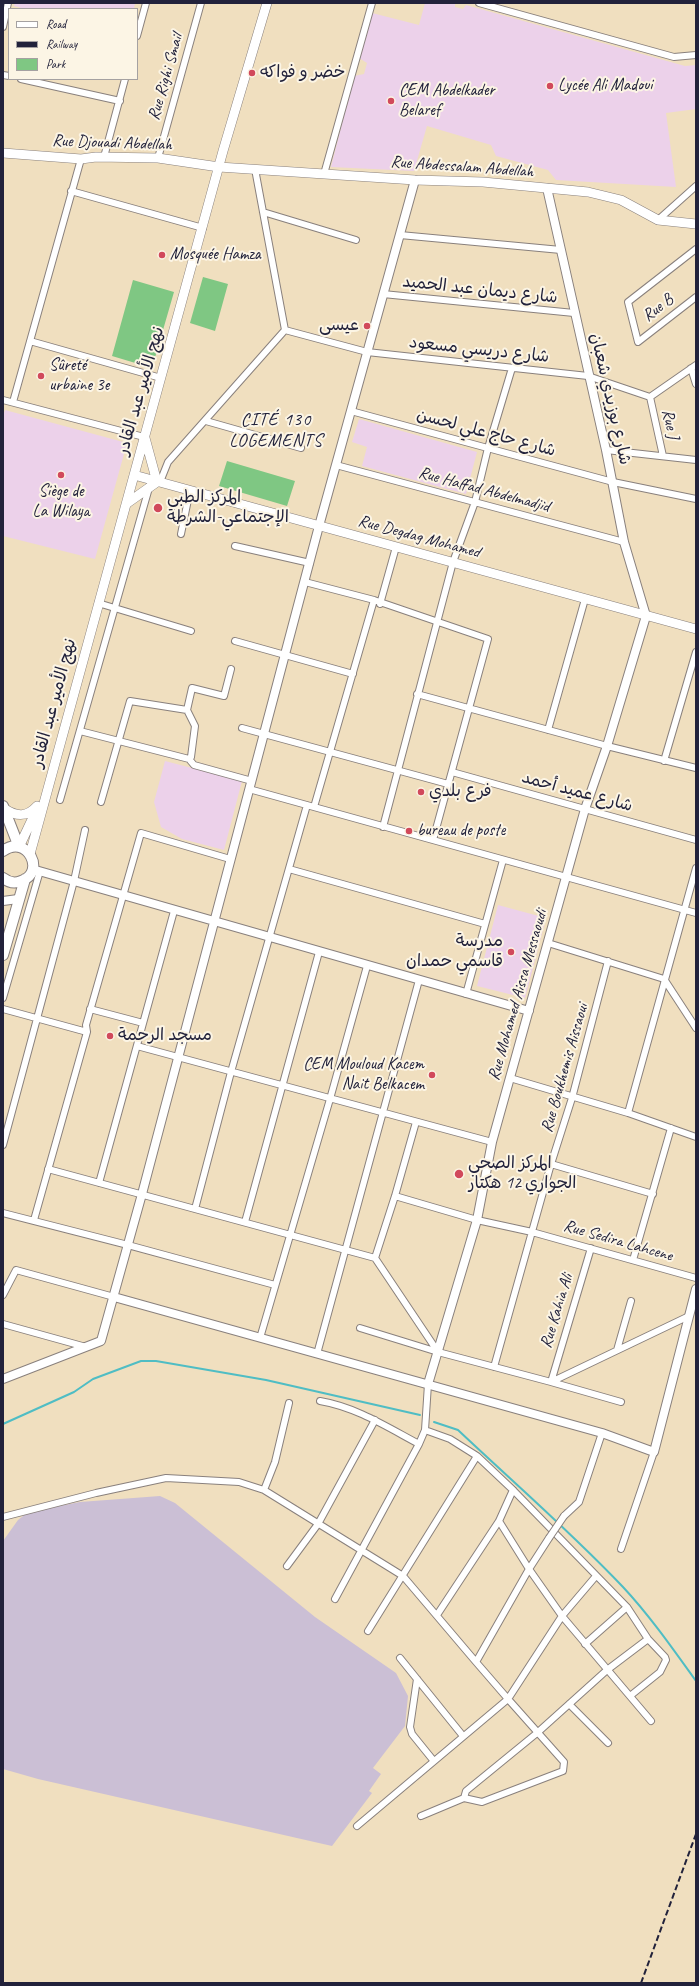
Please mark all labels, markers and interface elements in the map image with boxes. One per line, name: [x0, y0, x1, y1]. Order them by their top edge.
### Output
legend: [8, 8, 138, 80]
text: Road: [46, 16, 66, 32]
street label: Rue Righi Smail: [144, 31, 188, 123]
text: Railway: [46, 36, 77, 52]
text: Park: [46, 56, 65, 72]
place label: خضر و فواكه: [260, 63, 345, 83]
marker: خضر و فواكه: [247, 68, 257, 78]
place label: Lycée Ali Madoui: [558, 76, 652, 96]
place label: CEM Abdelkader Belaref: [399, 81, 495, 121]
marker: Lycée Ali Madoui: [545, 81, 555, 91]
marker: CEM Abdelkader Belaref: [386, 96, 396, 106]
street label: Rue Djouadi Abdellah: [52, 131, 172, 155]
street label: Rue Abdessalam Abdellah: [390, 152, 534, 182]
place label: Mosquée Hamza: [170, 245, 261, 265]
marker: Mosquée Hamza: [157, 250, 167, 260]
street label: شارع ديمان عبد الحميد: [401, 272, 559, 308]
street label: Rue B: [639, 290, 677, 326]
place label: عيسى: [319, 316, 359, 336]
marker: عيسى: [362, 321, 372, 331]
street label: نهج الأمير عبد القادر: [113, 324, 169, 458]
street label: شارع بوزيدي شعبان: [585, 331, 635, 467]
street label: شارع دريسي مسعود: [408, 332, 550, 368]
place label: Sûreté urbaine 3e: [49, 356, 109, 396]
marker: Sûreté urbaine 3e: [36, 371, 46, 381]
street label: شارع حاج علي لحسن: [414, 405, 558, 461]
street label: Rue J: [657, 407, 683, 441]
district label: CITÉ 130 LOGEMENTS: [229, 409, 323, 452]
street label: Rue Haffad Abdelmadjid: [416, 463, 552, 517]
marker: Siège de La Wilaya: [56, 470, 66, 480]
place label: Siège de La Wilaya: [32, 482, 90, 522]
place label: المركز الطبي الإجتماعي-الشرطة: [167, 488, 289, 528]
marker: المركز الطبي الإجتماعي-الشرطة: [152, 502, 164, 514]
street label: Rue Degdag Mohamed: [356, 511, 482, 563]
street label: نهج الأمير عبد القادر: [27, 636, 81, 770]
street label: شارع عميد أحمد: [519, 767, 635, 817]
place label: فرع بلدي: [429, 782, 492, 802]
marker: فرع بلدي: [416, 787, 426, 797]
place label: bureau de poste: [417, 821, 505, 841]
marker: bureau de poste: [404, 826, 414, 836]
street label: Rue Mohamed Aissa Messaoudi: [484, 907, 552, 1083]
place label: مدرسة قاسمي حمدان: [406, 932, 503, 972]
marker: مدرسة قاسمي حمدان: [506, 947, 516, 957]
street label: Rue Boukhemis Aissaoui: [537, 1001, 593, 1135]
place label: مسجد الرحمة: [118, 1026, 212, 1046]
marker: مسجد الرحمة: [105, 1031, 115, 1041]
place label: CEM Mouloud Kacem Nait Belkacem: [303, 1055, 424, 1095]
marker: CEM Mouloud Kacem Nait Belkacem: [427, 1070, 437, 1080]
place label: المركز الصحي الجواري 12 هكتار: [468, 1154, 577, 1194]
marker: المركز الصحي الجواري 12 هكتار: [453, 1168, 465, 1180]
street label: Rue Sedira Lahcene: [561, 1216, 675, 1266]
street label: Rue Kahia Ali: [536, 1271, 578, 1351]

